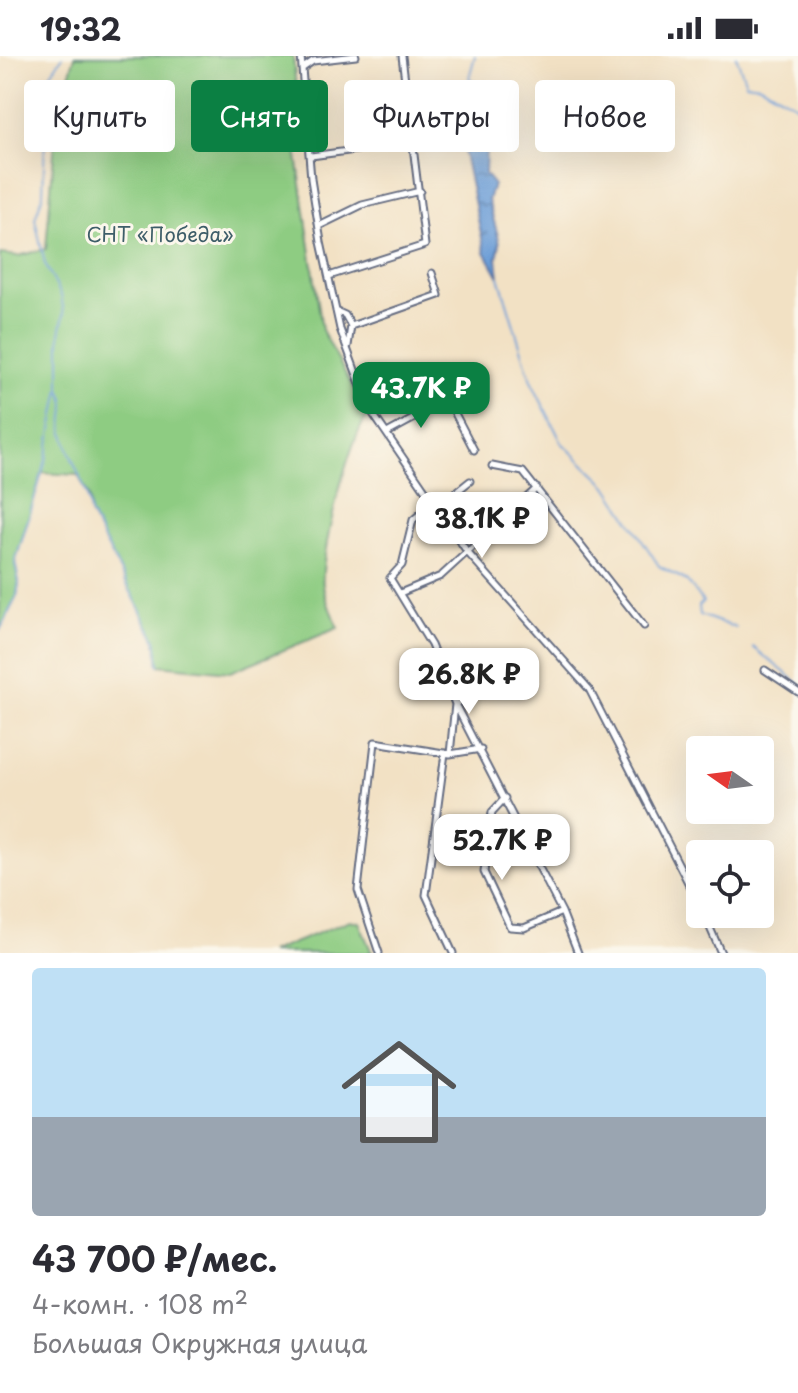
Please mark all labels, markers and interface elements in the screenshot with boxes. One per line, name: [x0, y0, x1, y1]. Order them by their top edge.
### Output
text: 19:32: [40, 6, 121, 51]
chip: Купить: [24, 80, 175, 152]
chip: Снять: [191, 80, 328, 152]
chip: Фильтры: [344, 80, 519, 152]
chip: Новое: [535, 80, 675, 152]
park label: СНТ «Победа»: [87, 219, 233, 249]
pin: 43.7K ₽: [347, 362, 495, 430]
text: 43.7K ₽: [371, 368, 471, 407]
pin: 38.1K ₽: [408, 492, 556, 560]
text: 38.1K ₽: [434, 498, 530, 537]
pin: 26.8K ₽: [395, 648, 543, 716]
text: 26.8K ₽: [417, 654, 521, 693]
north arrow: [686, 736, 774, 824]
map controls: [686, 736, 774, 928]
pin: 52.7K ₽: [428, 814, 576, 882]
text: 52.7K ₽: [452, 820, 552, 859]
button: locate: [686, 840, 774, 928]
icon: home: [327, 1020, 471, 1164]
text: 43 700 ₽/мес.: [32, 1232, 277, 1284]
text: 4-комн. · 108 m²: [32, 1284, 248, 1323]
text: Большая Окружная улица: [32, 1323, 367, 1362]

